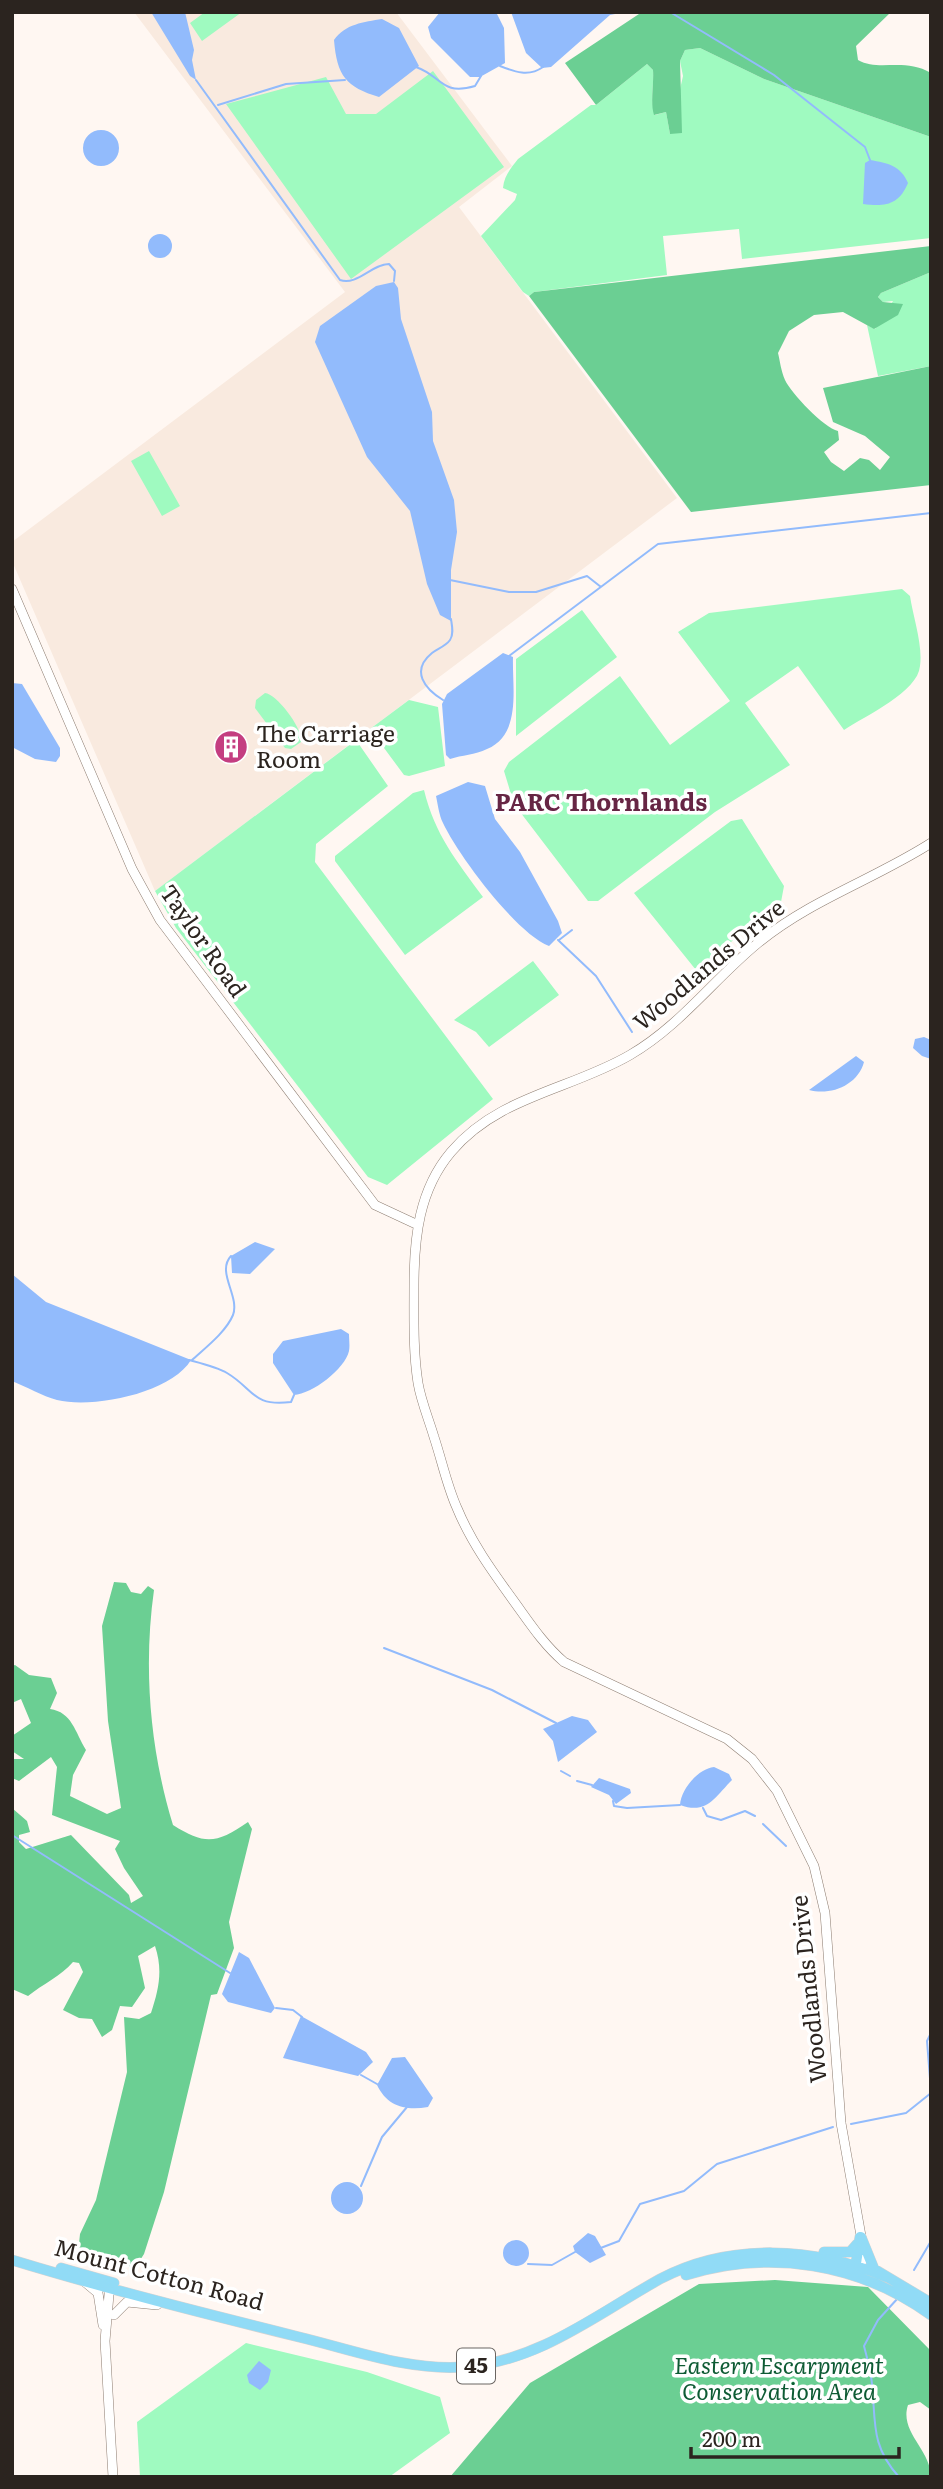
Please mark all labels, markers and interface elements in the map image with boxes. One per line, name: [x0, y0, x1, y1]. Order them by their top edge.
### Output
place label: The Carriage Room: [256, 715, 395, 775]
building icon: The Carriage Room: [212, 728, 250, 766]
district label: PARC Thornlands: [495, 783, 707, 818]
street label: Taylor Road: [153, 876, 256, 1003]
street label: Woodlands Drive: [625, 890, 791, 1037]
street label: Woodlands Drive: [780, 1894, 834, 2085]
street label: Mount Cotton Road: [51, 2229, 268, 2317]
park label: Eastern Escarpment Conservation Area: [674, 2347, 884, 2407]
road number: 45: [457, 2348, 495, 2384]
scale bar: [691, 2416, 899, 2460]
text: 200 m: [702, 2422, 762, 2453]

